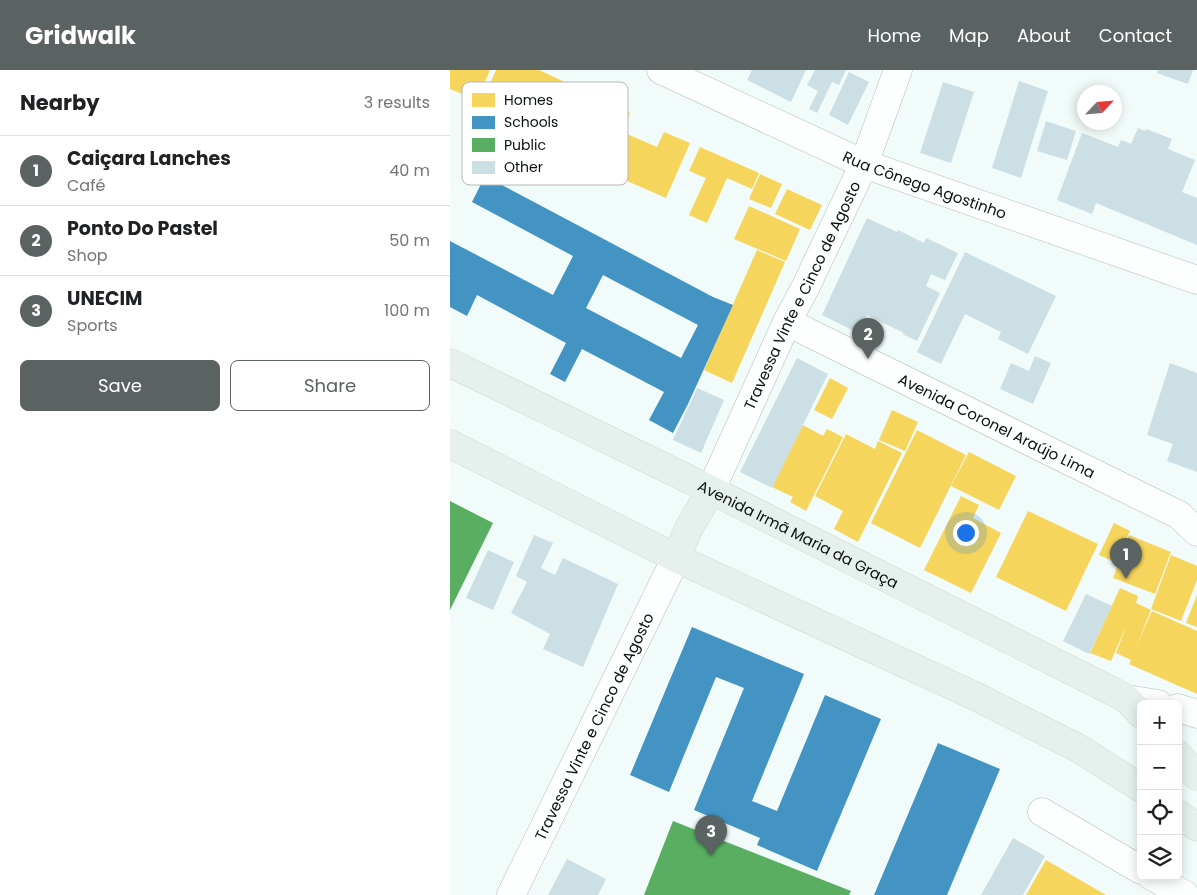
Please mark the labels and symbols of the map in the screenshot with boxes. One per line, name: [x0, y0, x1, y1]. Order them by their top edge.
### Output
legend: [462, 82, 628, 185]
north arrow: [1077, 85, 1122, 130]
text: Homes: [504, 90, 553, 110]
text: Schools: [504, 112, 558, 132]
text: Public: [504, 135, 546, 155]
street label: Rua Cônego Agostinho: [840, 145, 1010, 223]
text: Other: [504, 157, 543, 177]
street label: Travessa Vinte e Cinco de Agosto: [738, 177, 865, 413]
pin: 2: [852, 318, 884, 359]
street label: Avenida Coronel Araújo Lima: [895, 368, 1099, 483]
street label: Avenida Irmã Maria da Graça: [695, 475, 902, 593]
your location: [953, 520, 979, 546]
pin: 1: [1110, 538, 1142, 579]
street label: Travessa Vinte e Cinco de Agosto: [529, 609, 658, 843]
pin: 3: [695, 815, 727, 856]

